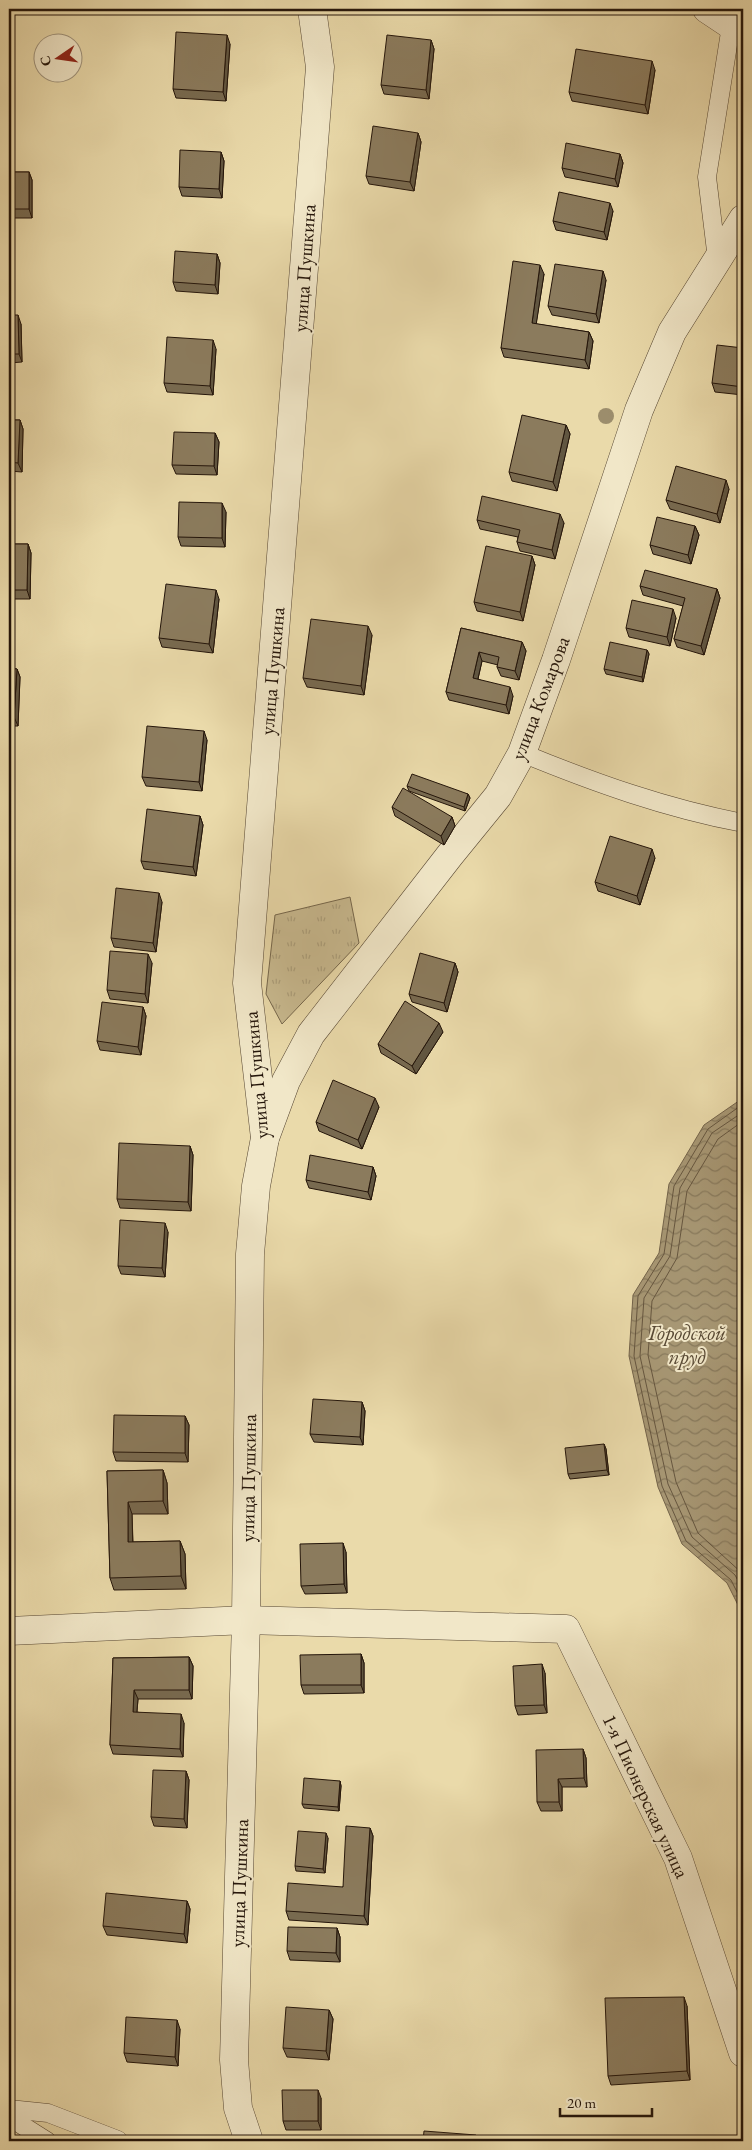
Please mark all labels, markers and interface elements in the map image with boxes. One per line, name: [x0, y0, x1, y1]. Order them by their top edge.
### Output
north arrow: [32, 32, 82, 82]
text: С: [35, 54, 55, 68]
street label: улица Пушкина: [287, 203, 321, 333]
street label: улица Пушкина: [253, 606, 291, 736]
street label: улица Комарова: [504, 632, 576, 764]
street label: улица Пушкина: [237, 1010, 275, 1140]
water label: Городской пруд: [647, 1319, 726, 1370]
street label: улица Пушкина: [234, 1414, 262, 1542]
street label: 1-я Пионерская улица: [597, 1710, 695, 1882]
street label: улица Пушкина: [224, 1818, 254, 1948]
scale bar: [560, 2085, 652, 2117]
text: 20 m: [567, 2093, 596, 2112]

